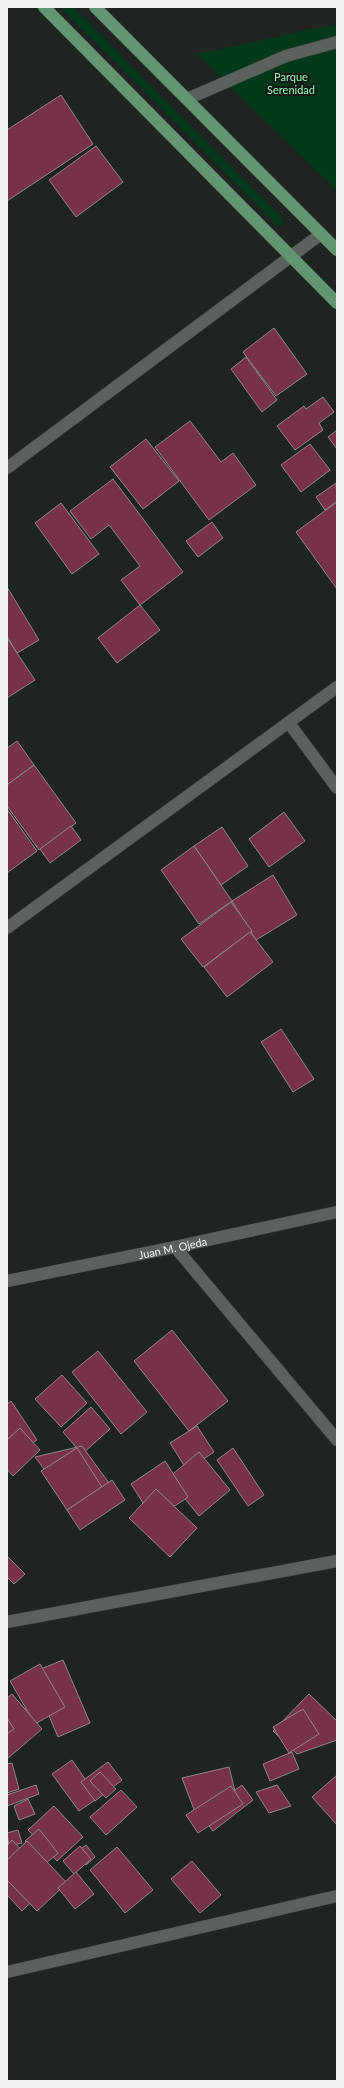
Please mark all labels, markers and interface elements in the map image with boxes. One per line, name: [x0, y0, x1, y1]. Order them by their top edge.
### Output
park label: Parque Serenidad: [267, 70, 315, 96]
street label: Juan M. Ojeda: [137, 1234, 208, 1261]

